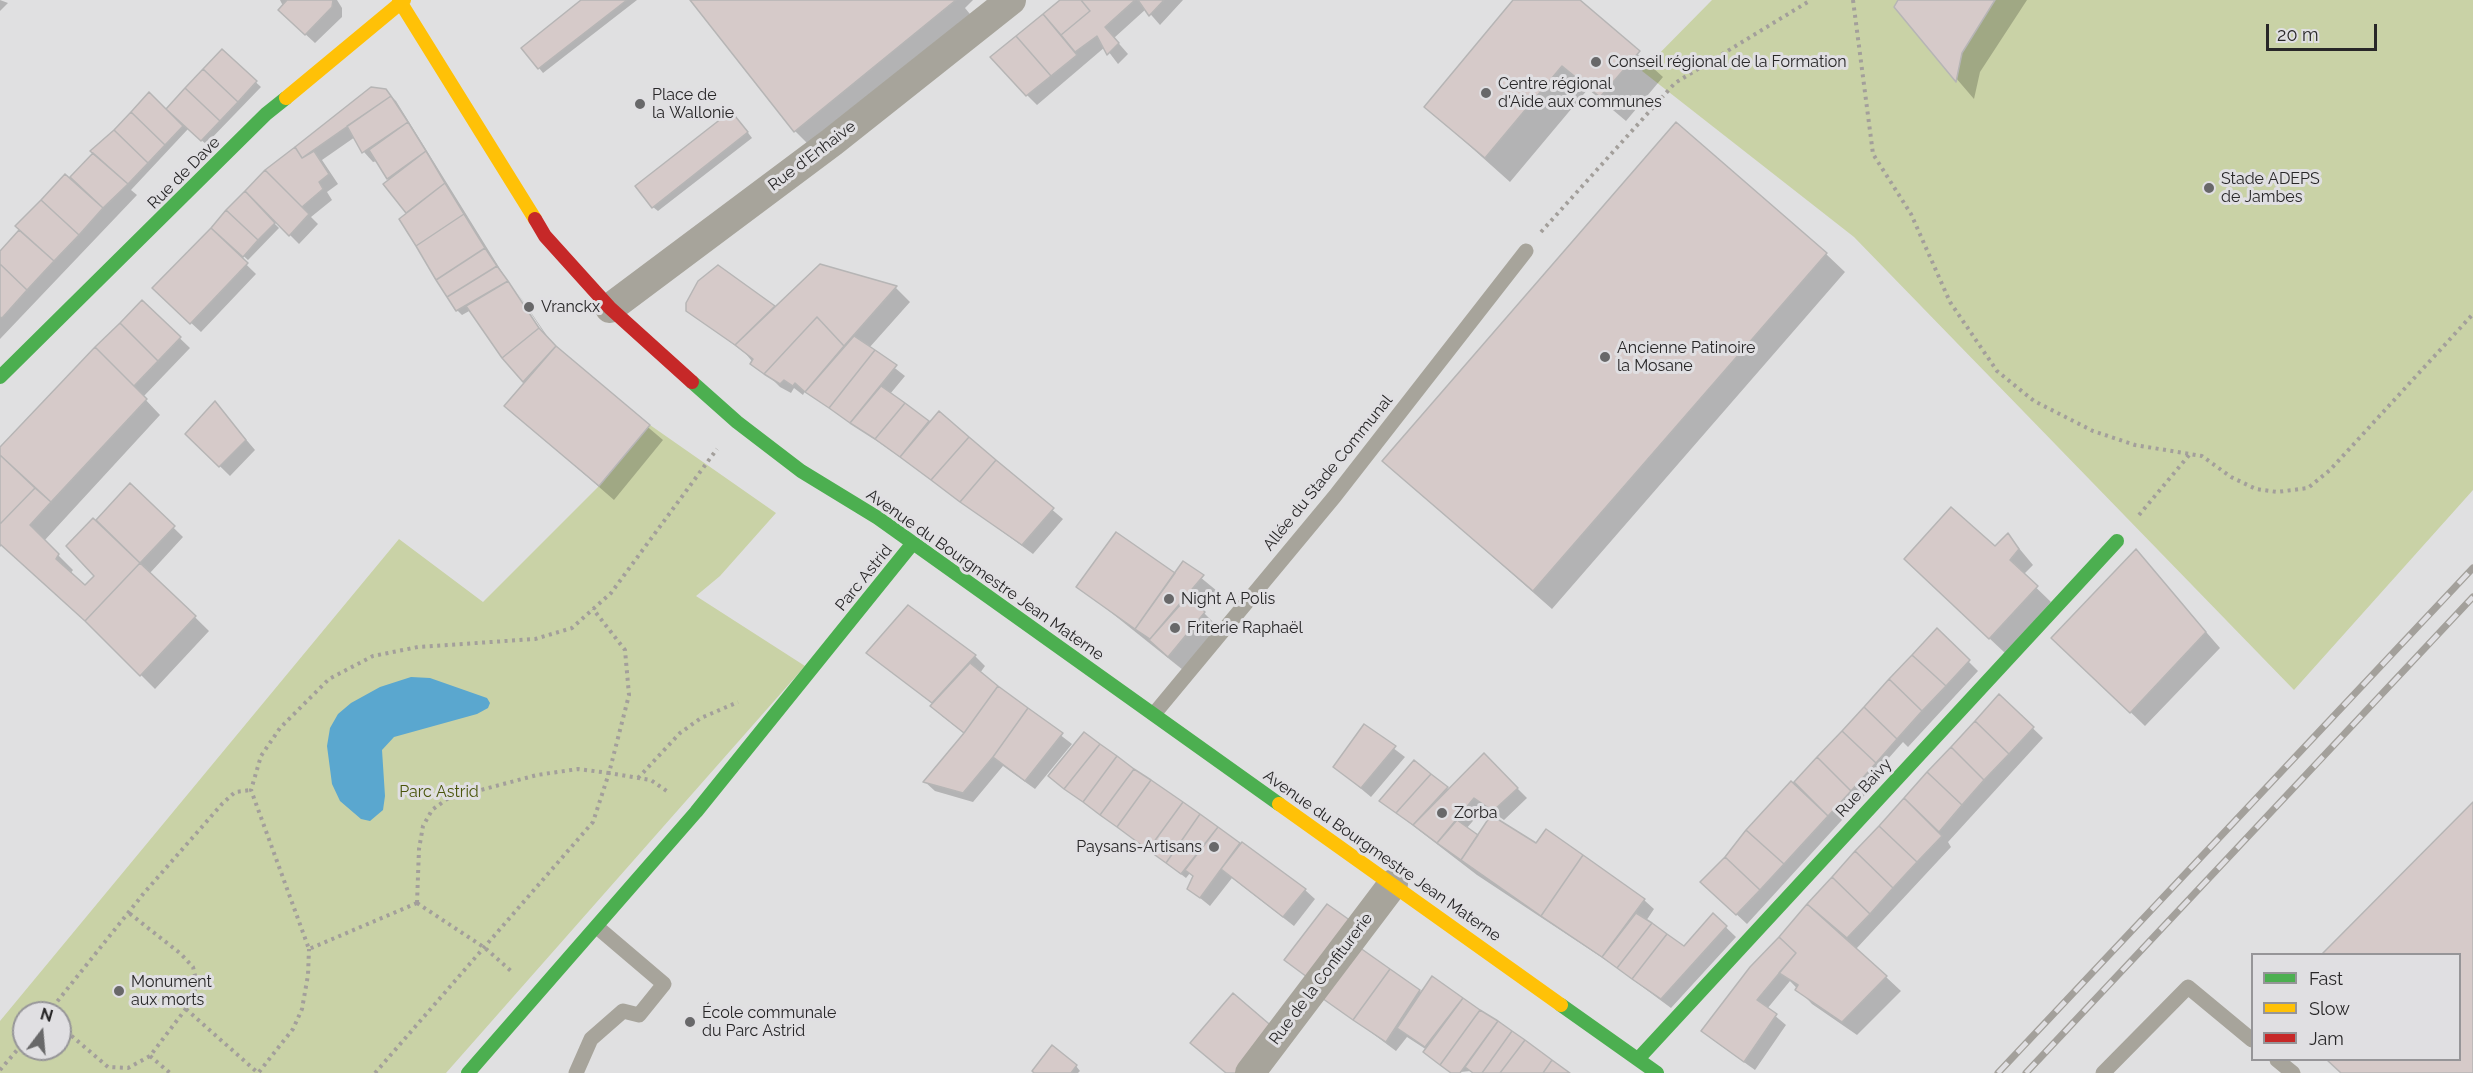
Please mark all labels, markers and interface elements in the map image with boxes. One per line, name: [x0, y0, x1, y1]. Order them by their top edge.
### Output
scale bar: [2269, 12, 2380, 50]
text: 20 m: [2277, 24, 2319, 45]
place label: Conseil régional de la Formation: [1608, 52, 1847, 72]
marker: Conseil régional de la Formation: [1589, 55, 1603, 69]
place label: Centre régional d'Aide aux communes: [1498, 74, 1662, 112]
place label: Place de la Wallonie: [652, 85, 734, 123]
marker: Centre régional d'Aide aux communes: [1479, 86, 1493, 100]
marker: Place de la Wallonie: [633, 97, 647, 111]
street label: Rue d'Enhaive: [764, 117, 860, 195]
street label: Rue de Dave: [144, 133, 224, 213]
place label: Stade ADEPS de Jambes: [2221, 169, 2320, 207]
marker: Stade ADEPS de Jambes: [2202, 181, 2216, 195]
place label: Vranckx: [541, 297, 600, 317]
marker: Vranckx: [522, 300, 536, 314]
place label: Ancienne Patinoire la Mosane: [1617, 338, 1755, 376]
marker: Ancienne Patinoire la Mosane: [1598, 350, 1612, 364]
street label: Allée du Stade Communal: [1259, 391, 1397, 555]
street label: Avenue du Bourgmestre Jean Materne: [863, 485, 1107, 665]
street label: Parc Astrid: [831, 541, 897, 615]
place label: Night A Polis: [1181, 589, 1275, 609]
marker: Night A Polis: [1162, 592, 1176, 606]
place label: Friterie Raphaël: [1187, 618, 1303, 638]
marker: Friterie Raphaël: [1168, 621, 1182, 635]
street label: Rue Baivy: [1832, 755, 1896, 821]
street label: Avenue du Bourgmestre Jean Materne: [1260, 766, 1504, 946]
park label: Parc Astrid: [399, 782, 479, 802]
place label: Zorba: [1454, 803, 1498, 823]
marker: Zorba: [1435, 806, 1449, 820]
place label: Paysans-Artisans: [1076, 837, 1202, 857]
marker: Paysans-Artisans: [1207, 840, 1221, 854]
street label: Rue de la Confiturerie: [1265, 909, 1377, 1049]
legend: [2251, 953, 2461, 1061]
text: Fast: [2309, 968, 2343, 989]
place label: Monument aux morts: [131, 972, 212, 1010]
marker: Monument aux morts: [112, 984, 126, 998]
text: Slow: [2309, 998, 2350, 1019]
north arrow: [12, 1001, 72, 1061]
place label: École communale du Parc Astrid: [702, 1003, 836, 1041]
text: N: [38, 1004, 55, 1026]
marker: École communale du Parc Astrid: [683, 1015, 697, 1029]
text: Jam: [2309, 1028, 2344, 1049]

